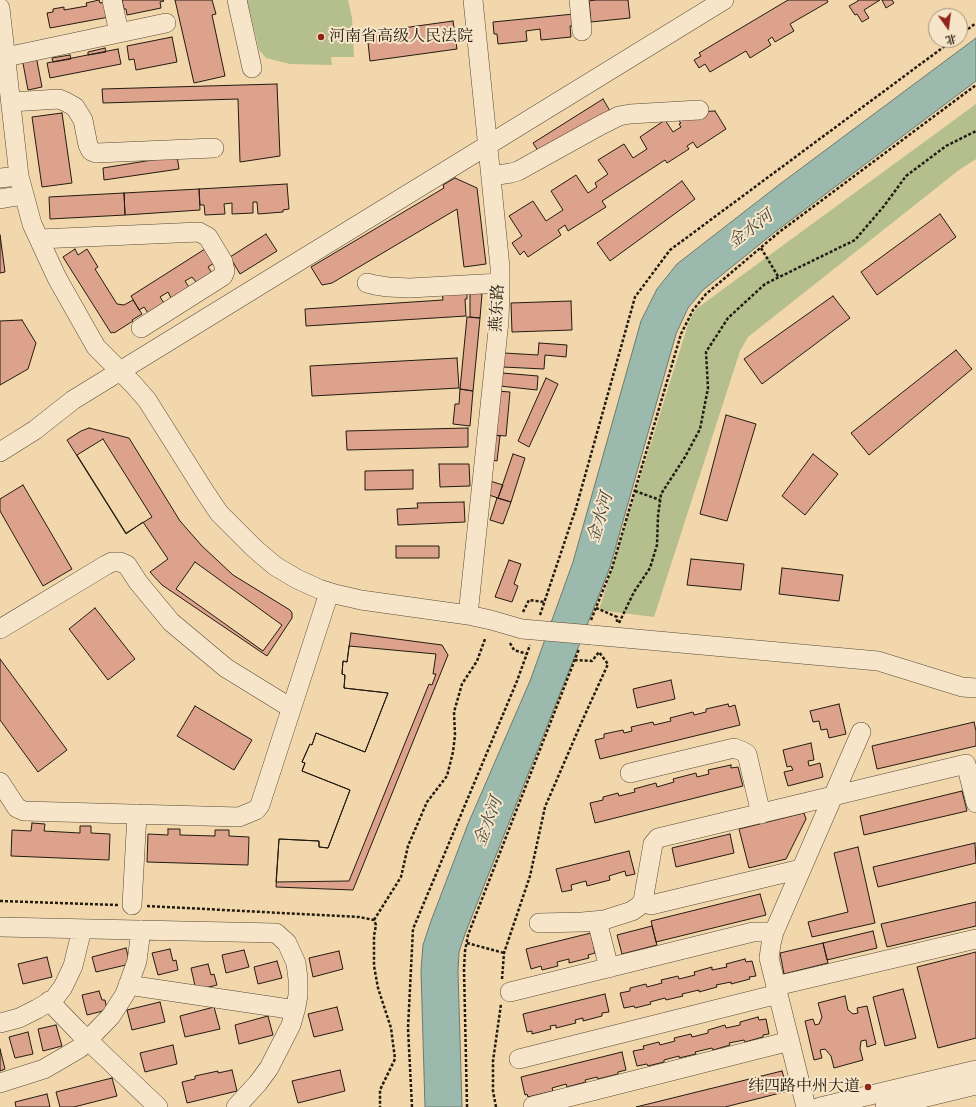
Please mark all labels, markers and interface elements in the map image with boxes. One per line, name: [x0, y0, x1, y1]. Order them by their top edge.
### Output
north arrow: [928, 8, 968, 48]
place label: 河南省高级人民法院: [329, 27, 473, 47]
text: 北: [944, 31, 958, 47]
marker: 河南省高级人民法院: [316, 32, 326, 42]
water label: 金水河: [724, 207, 778, 253]
street label: 燕东路: [487, 284, 509, 332]
water label: 金水河: [584, 491, 618, 545]
water label: 金水河: [470, 795, 508, 849]
place label: 纬四路中州大道: [748, 1077, 860, 1097]
marker: 纬四路中州大道: [863, 1082, 873, 1092]

